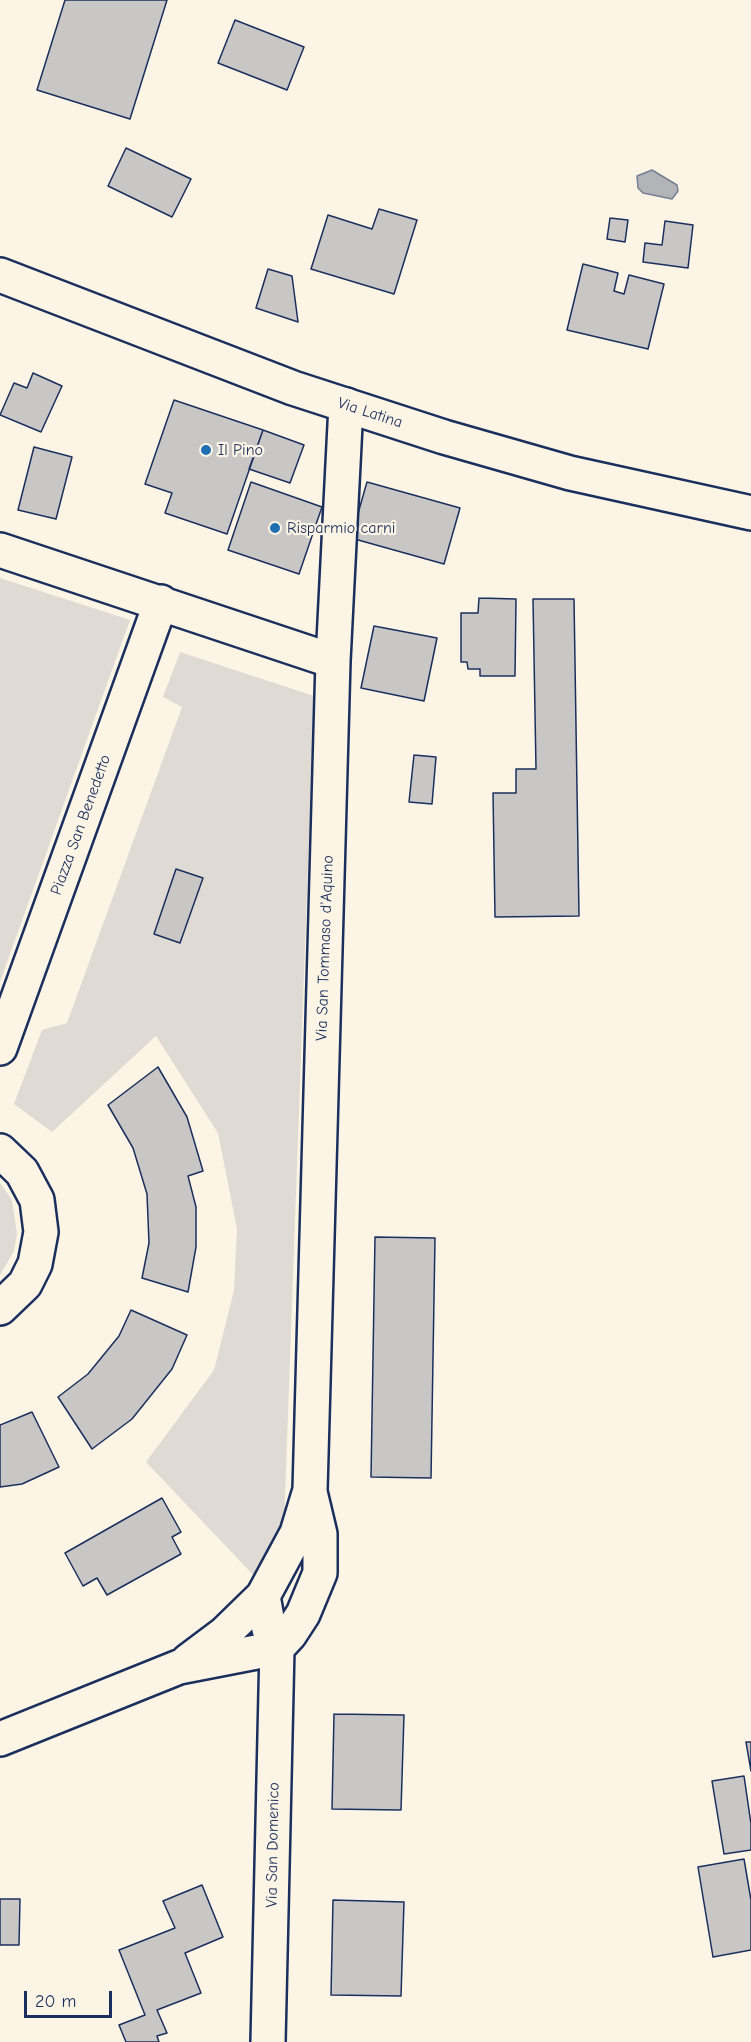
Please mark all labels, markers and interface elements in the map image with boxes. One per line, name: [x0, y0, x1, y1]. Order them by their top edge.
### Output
street label: Via Latina: [335, 394, 405, 432]
place label: Il Pino: [218, 440, 263, 460]
marker: Il Pino: [199, 443, 213, 457]
place label: Risparmio carni: [287, 518, 395, 538]
marker: Risparmio carni: [268, 521, 282, 535]
street label: Piazza San Benedetto: [47, 752, 115, 898]
street label: Via San Tommaso d'Aquino: [312, 855, 338, 1041]
street label: Via San Domenico: [262, 1782, 284, 1908]
scale bar: [27, 1979, 116, 2017]
text: 20 m: [35, 1991, 76, 2012]

